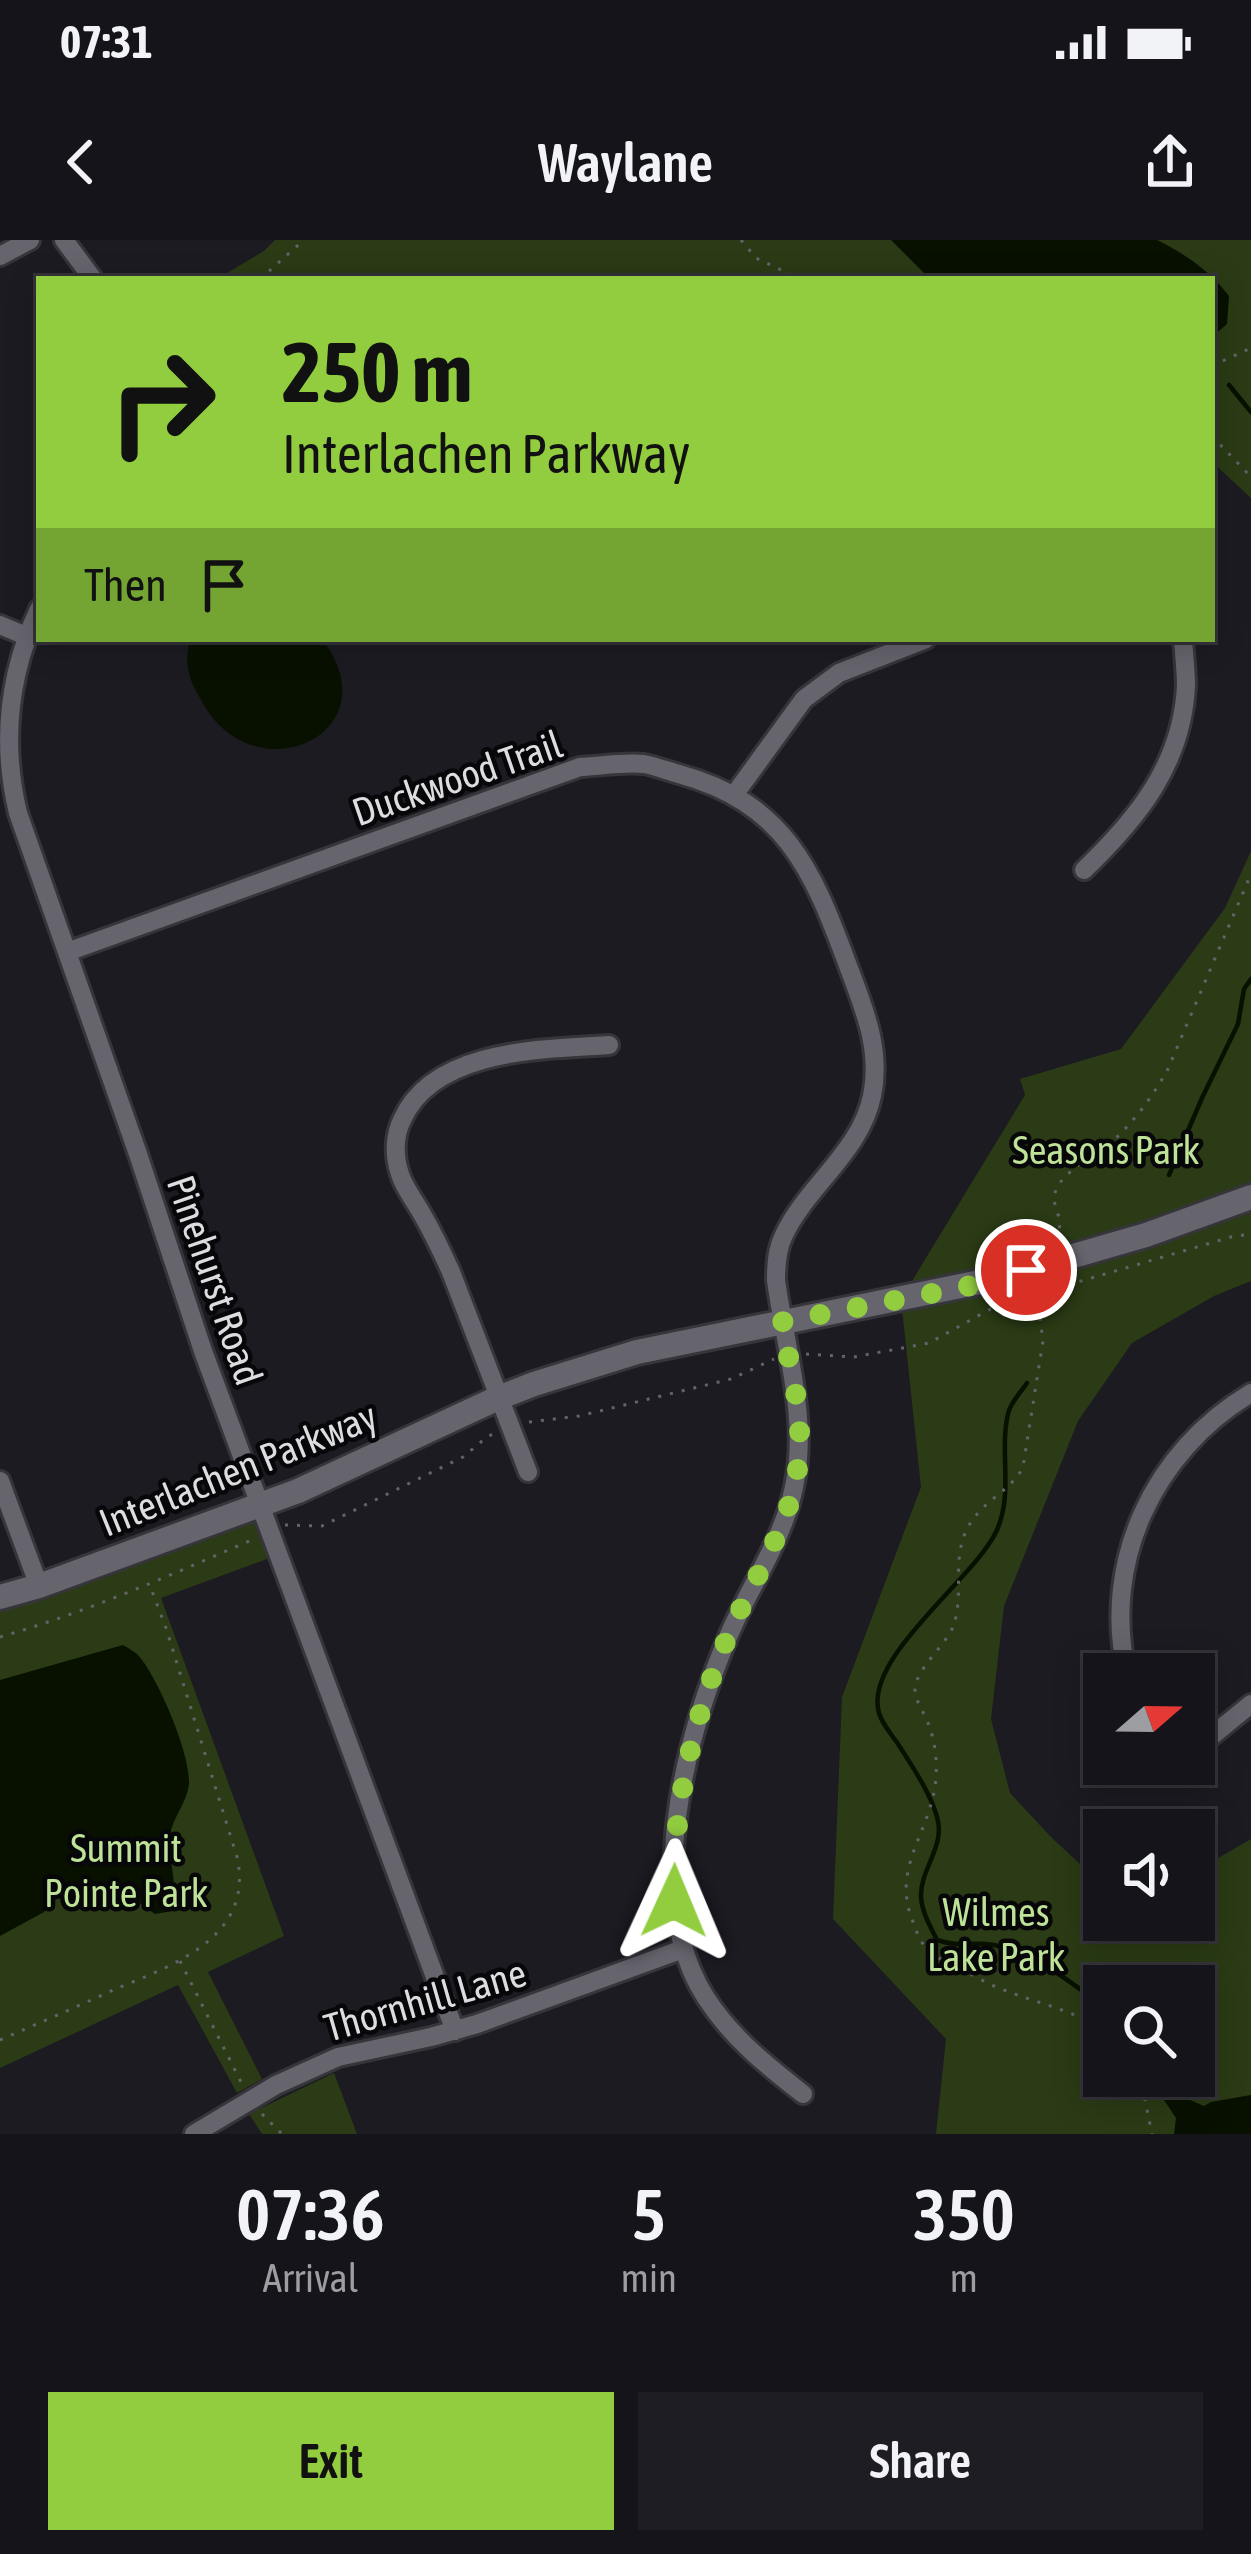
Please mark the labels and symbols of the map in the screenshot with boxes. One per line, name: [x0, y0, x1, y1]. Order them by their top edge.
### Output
street label: Duckwood Trail: [346, 722, 568, 834]
park label: Seasons Park: [1012, 1128, 1200, 1172]
street label: Pinehurst Road: [159, 1170, 271, 1390]
pin: [975, 1219, 1077, 1321]
street label: Interlachen Parkway: [93, 1393, 383, 1545]
north arrow: [1083, 1653, 1215, 1785]
park label: Summit Pointe Park: [44, 1826, 208, 1915]
position arrow: [611, 1838, 737, 1964]
park label: Wilmes Lake Park: [927, 1890, 1065, 1979]
street label: Thornhill Lane: [319, 1950, 531, 2050]

